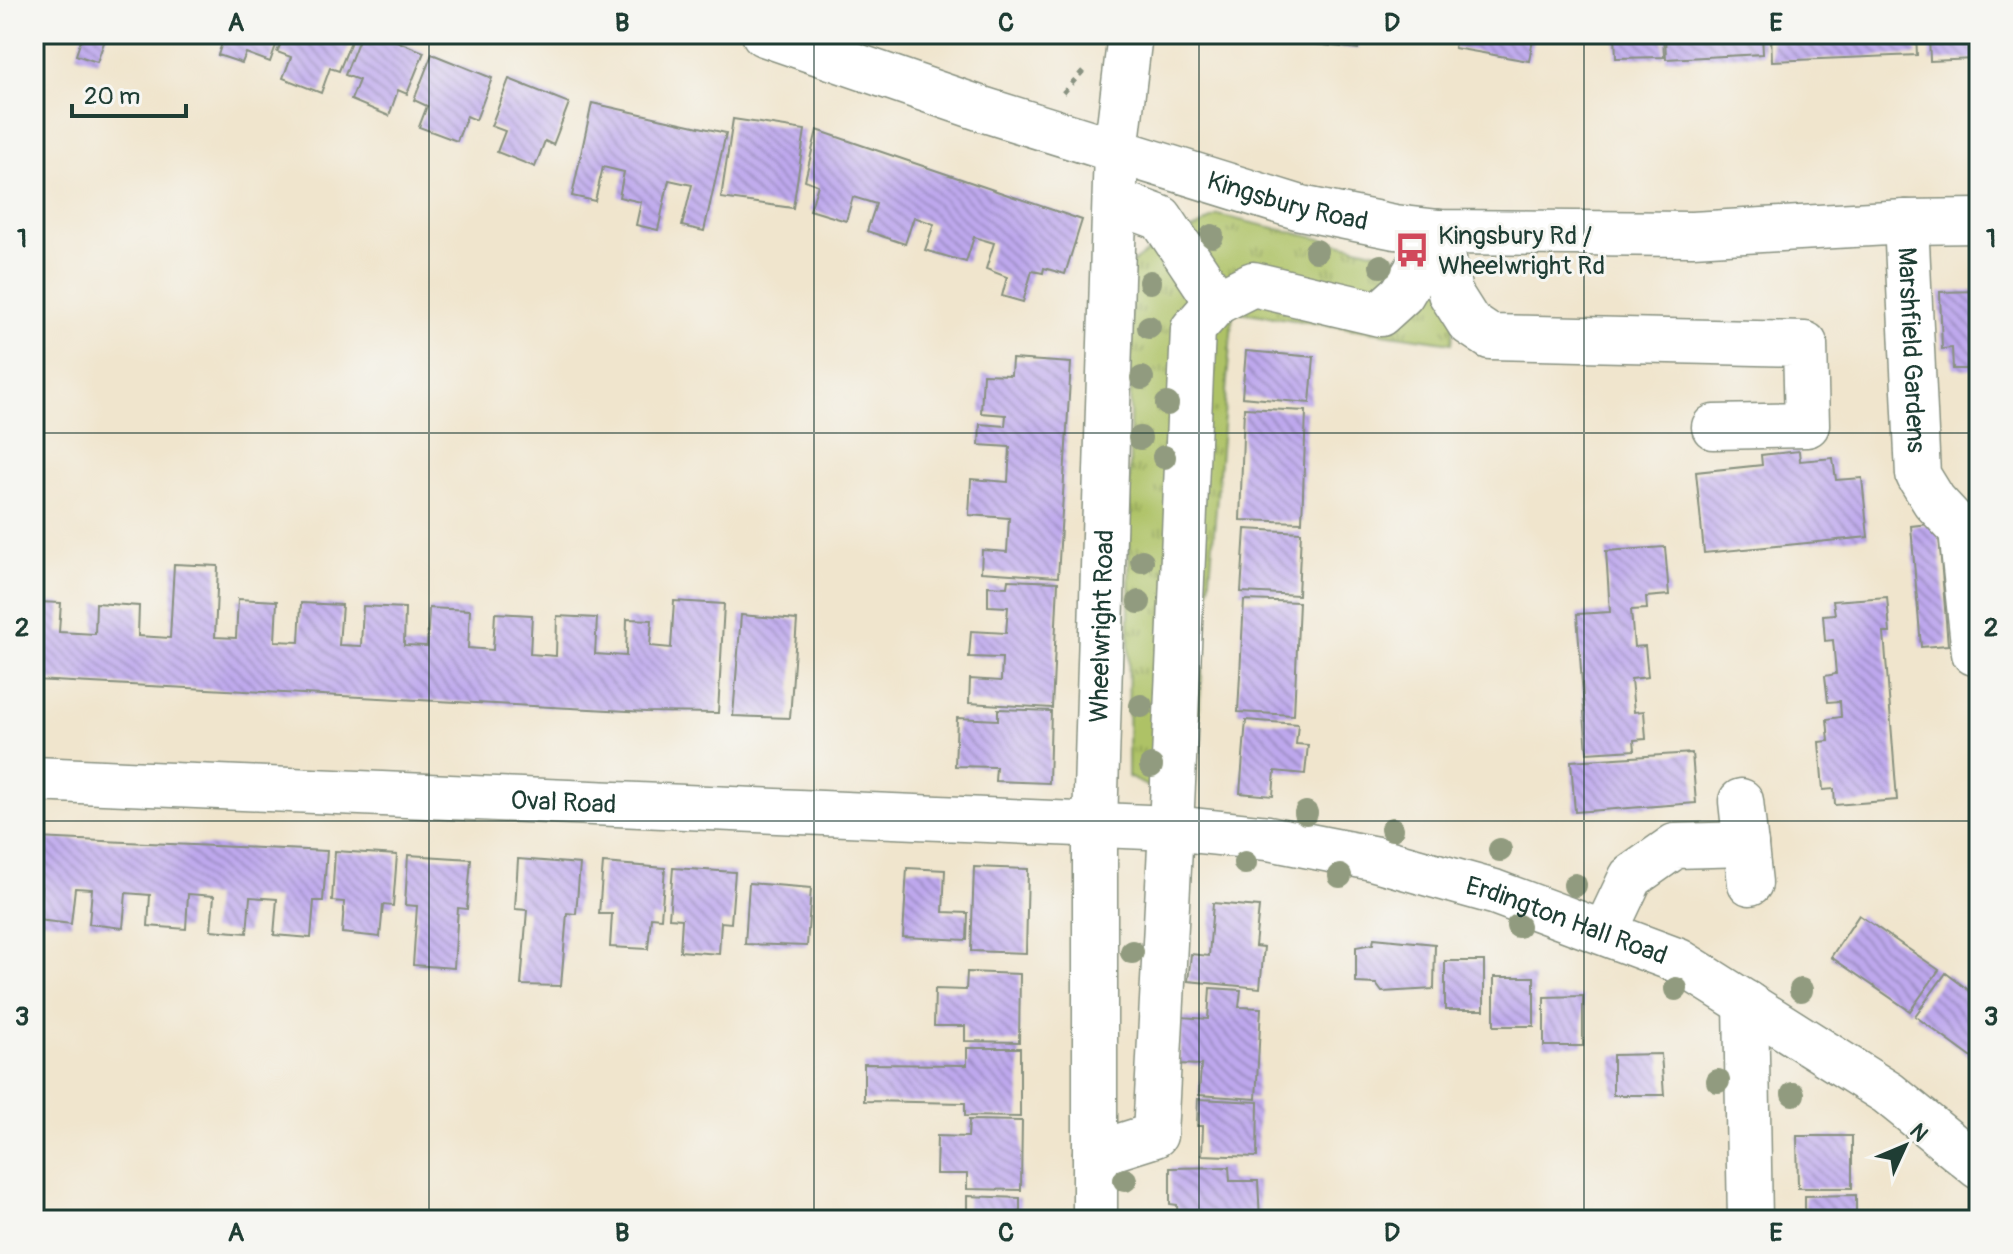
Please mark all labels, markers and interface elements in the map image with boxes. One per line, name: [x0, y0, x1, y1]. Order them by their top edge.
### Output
text: A: [228, 7, 245, 39]
text: B: [615, 7, 629, 39]
text: C: [998, 7, 1014, 39]
text: D: [1384, 7, 1400, 39]
text: E: [1769, 7, 1783, 39]
scale bar: [72, 68, 186, 118]
text: 20 m: [84, 82, 140, 111]
street label: Kingsbury Road: [1203, 165, 1371, 238]
place label: Kingsbury Rd / Wheelwright Rd: [1438, 220, 1605, 282]
text: 1: [17, 223, 27, 255]
text: 1: [1986, 223, 1996, 255]
bus stop icon: Kingsbury Rd / Wheelwright Rd: [1393, 231, 1431, 269]
street label: Marshfield Gardens: [1890, 246, 1932, 454]
street label: Wheelwright Road: [1083, 529, 1121, 723]
text: 2: [15, 612, 29, 644]
text: 2: [1984, 612, 1998, 644]
street label: Oval Road: [510, 785, 617, 821]
street label: Erdington Hall Road: [1462, 870, 1672, 972]
text: 3: [15, 1001, 29, 1033]
text: 3: [1984, 1001, 1998, 1033]
north arrow: [1865, 1106, 1945, 1186]
text: N: [1903, 1118, 1934, 1148]
text: A: [228, 1217, 245, 1249]
text: B: [615, 1217, 629, 1249]
text: C: [998, 1217, 1014, 1249]
text: D: [1384, 1217, 1400, 1249]
text: E: [1769, 1217, 1783, 1249]

